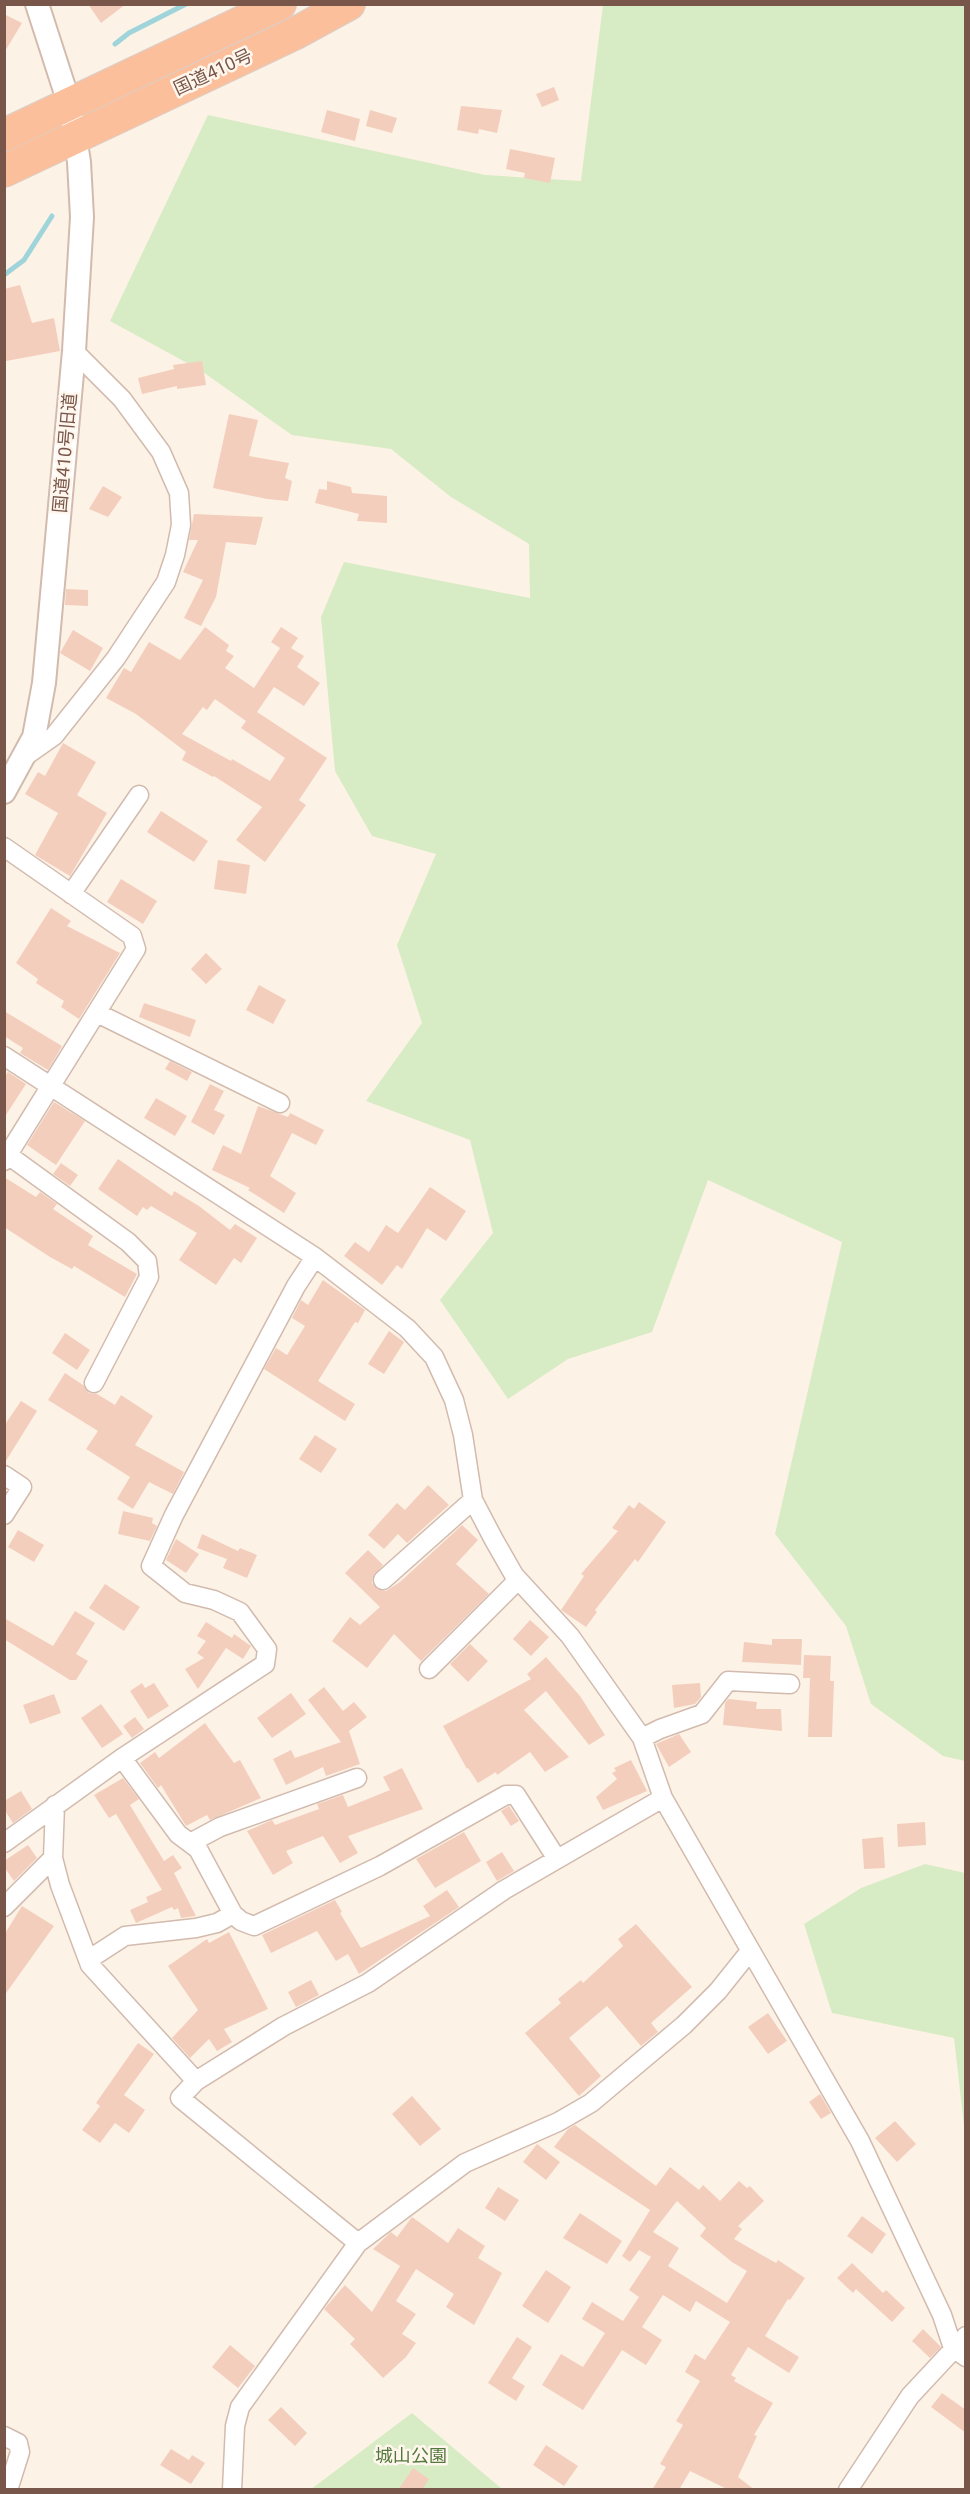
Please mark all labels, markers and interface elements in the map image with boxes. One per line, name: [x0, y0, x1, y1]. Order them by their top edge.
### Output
street label: 国道410号: [170, 44, 255, 99]
street label: 国道410号旧道: [49, 392, 80, 514]
park label: 城山公園: [375, 2445, 447, 2466]

